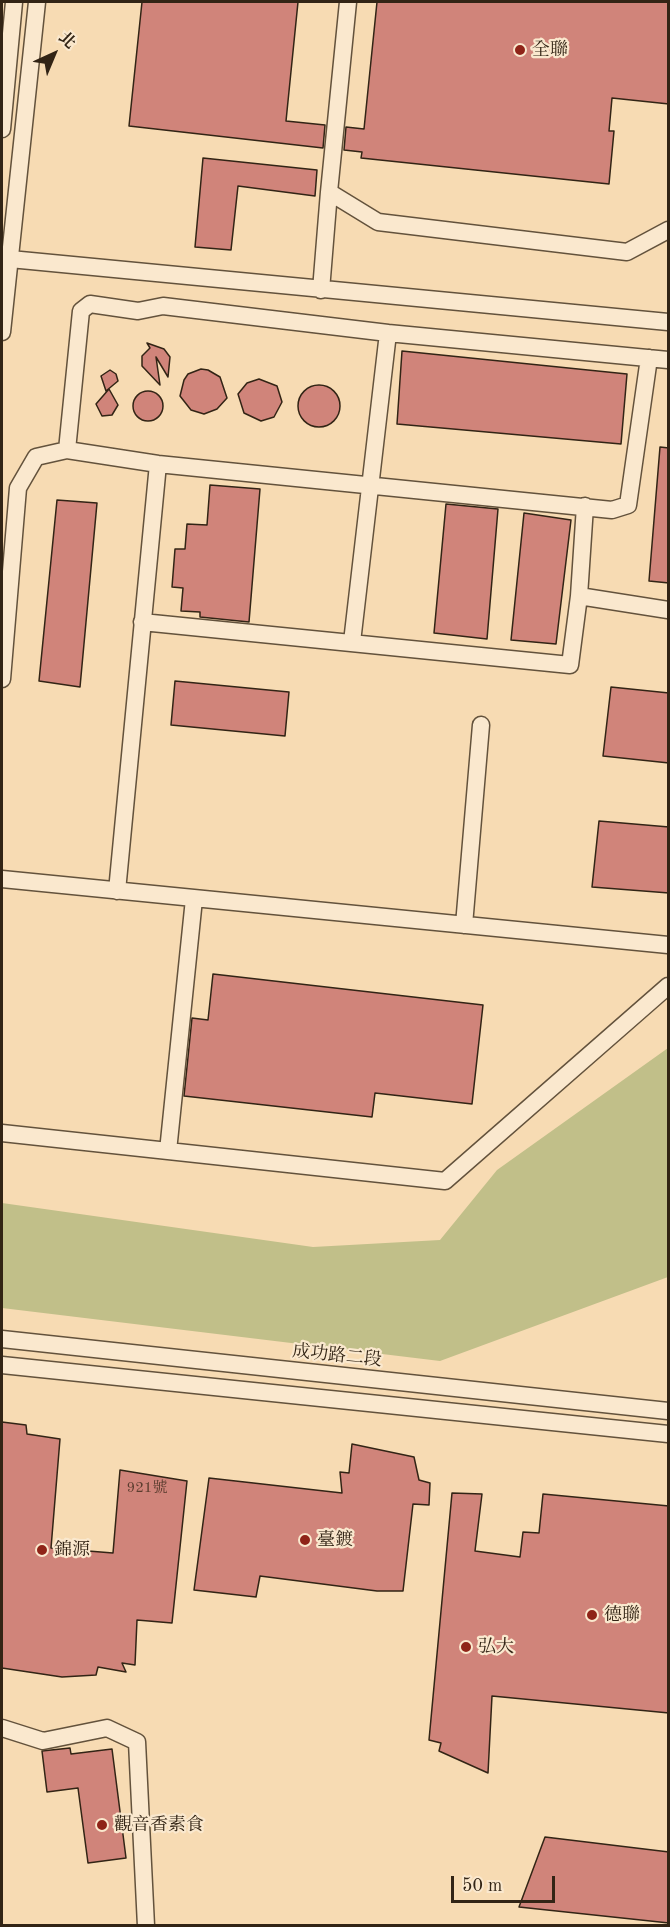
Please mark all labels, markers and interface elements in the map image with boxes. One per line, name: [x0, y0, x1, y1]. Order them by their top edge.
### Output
north arrow: [24, 24, 84, 84]
text: 北: [55, 30, 78, 52]
place label: 全聯: [532, 39, 568, 61]
marker: 全聯: [513, 43, 527, 57]
street label: 成功路二段: [291, 1341, 383, 1371]
house number: 921號: [126, 1479, 168, 1497]
place label: 臺鍍: [317, 1529, 353, 1551]
marker: 臺鍍: [298, 1533, 312, 1547]
place label: 錦源: [54, 1539, 90, 1561]
marker: 錦源: [35, 1543, 49, 1557]
place label: 德聯: [604, 1604, 640, 1626]
marker: 德聯: [585, 1608, 599, 1622]
place label: 弘大: [478, 1636, 514, 1658]
marker: 弘大: [459, 1640, 473, 1654]
place label: 觀音香素食: [114, 1814, 204, 1836]
marker: 觀音香素食: [95, 1818, 109, 1832]
scale bar: [454, 1864, 558, 1902]
text: 50 m: [462, 1877, 502, 1895]

